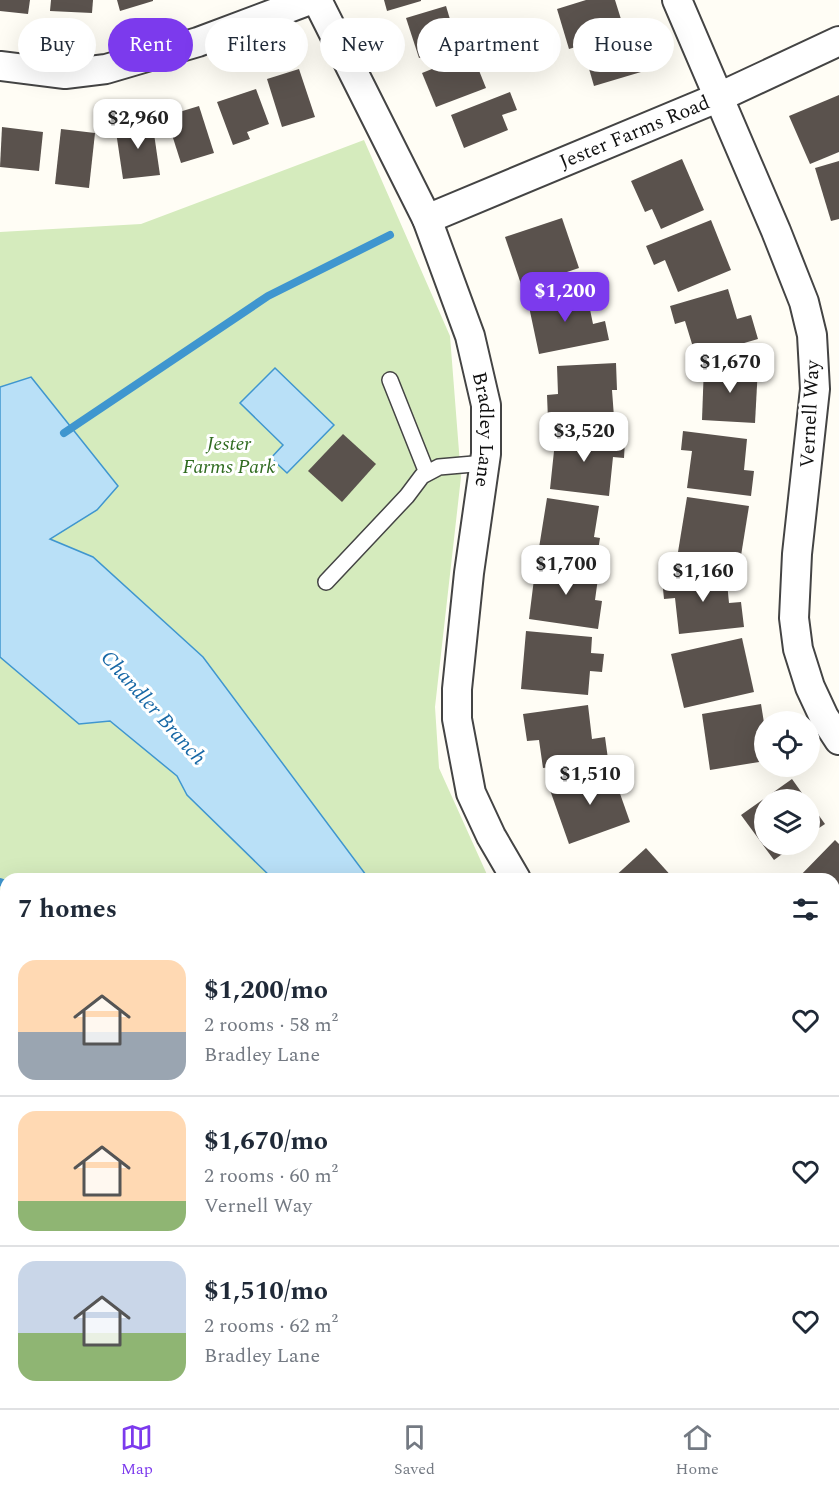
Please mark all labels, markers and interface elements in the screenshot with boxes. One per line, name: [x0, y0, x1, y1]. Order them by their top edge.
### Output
chip: Buy: [18, 18, 96, 72]
chip: Rent: [108, 18, 193, 72]
chip: Filters: [205, 18, 308, 72]
chip: New: [320, 18, 405, 72]
chip: Apartment: [417, 18, 561, 72]
chip: House: [573, 18, 674, 72]
street label: Jester Farms Road: [555, 88, 715, 177]
pin: $2,960: [89, 99, 187, 150]
text: $2,960: [107, 103, 169, 133]
pin: $1,200: [516, 272, 614, 323]
text: $1,200: [534, 276, 596, 306]
pin: $1,670: [681, 343, 779, 394]
text: $1,670: [699, 347, 761, 377]
street label: Vernell Way: [792, 358, 828, 469]
street label: Bradley Lane: [464, 369, 501, 489]
pin: $3,520: [535, 412, 633, 463]
text: $3,520: [553, 416, 615, 446]
park label: Jester Farms Park: [183, 429, 276, 482]
pin: $1,700: [517, 545, 615, 596]
text: $1,700: [535, 549, 597, 579]
pin: $1,160: [654, 552, 752, 603]
text: $1,160: [672, 556, 734, 586]
water label: Chandler Branch: [92, 643, 214, 773]
map controls: [754, 711, 820, 855]
button: locate: [754, 711, 820, 777]
pin: $1,510: [541, 755, 639, 806]
text: $1,510: [559, 759, 621, 789]
button: layers: [754, 789, 820, 855]
text: 7 homes: [18, 889, 117, 929]
icon: filters: [789, 893, 822, 926]
text: $1,200/mo: [204, 970, 328, 1010]
icon: home: [66, 984, 138, 1056]
icon: heart: [789, 1004, 822, 1037]
text: 2 rooms · 58 m²: [204, 1010, 338, 1040]
text: Bradley Lane: [204, 1040, 320, 1070]
text: $1,670/mo: [204, 1121, 328, 1161]
icon: home: [66, 1135, 138, 1207]
icon: heart: [789, 1155, 822, 1188]
text: 2 rooms · 60 m²: [204, 1161, 338, 1191]
text: Vernell Way: [204, 1191, 312, 1221]
text: $1,510/mo: [204, 1271, 328, 1311]
icon: home: [66, 1285, 138, 1357]
icon: heart: [789, 1305, 822, 1338]
text: 2 rooms · 62 m²: [204, 1311, 338, 1341]
text: Bradley Lane: [204, 1341, 320, 1371]
tab: Map: [120, 1421, 153, 1481]
tab: Saved: [394, 1421, 435, 1481]
tab: Home: [676, 1421, 719, 1481]

